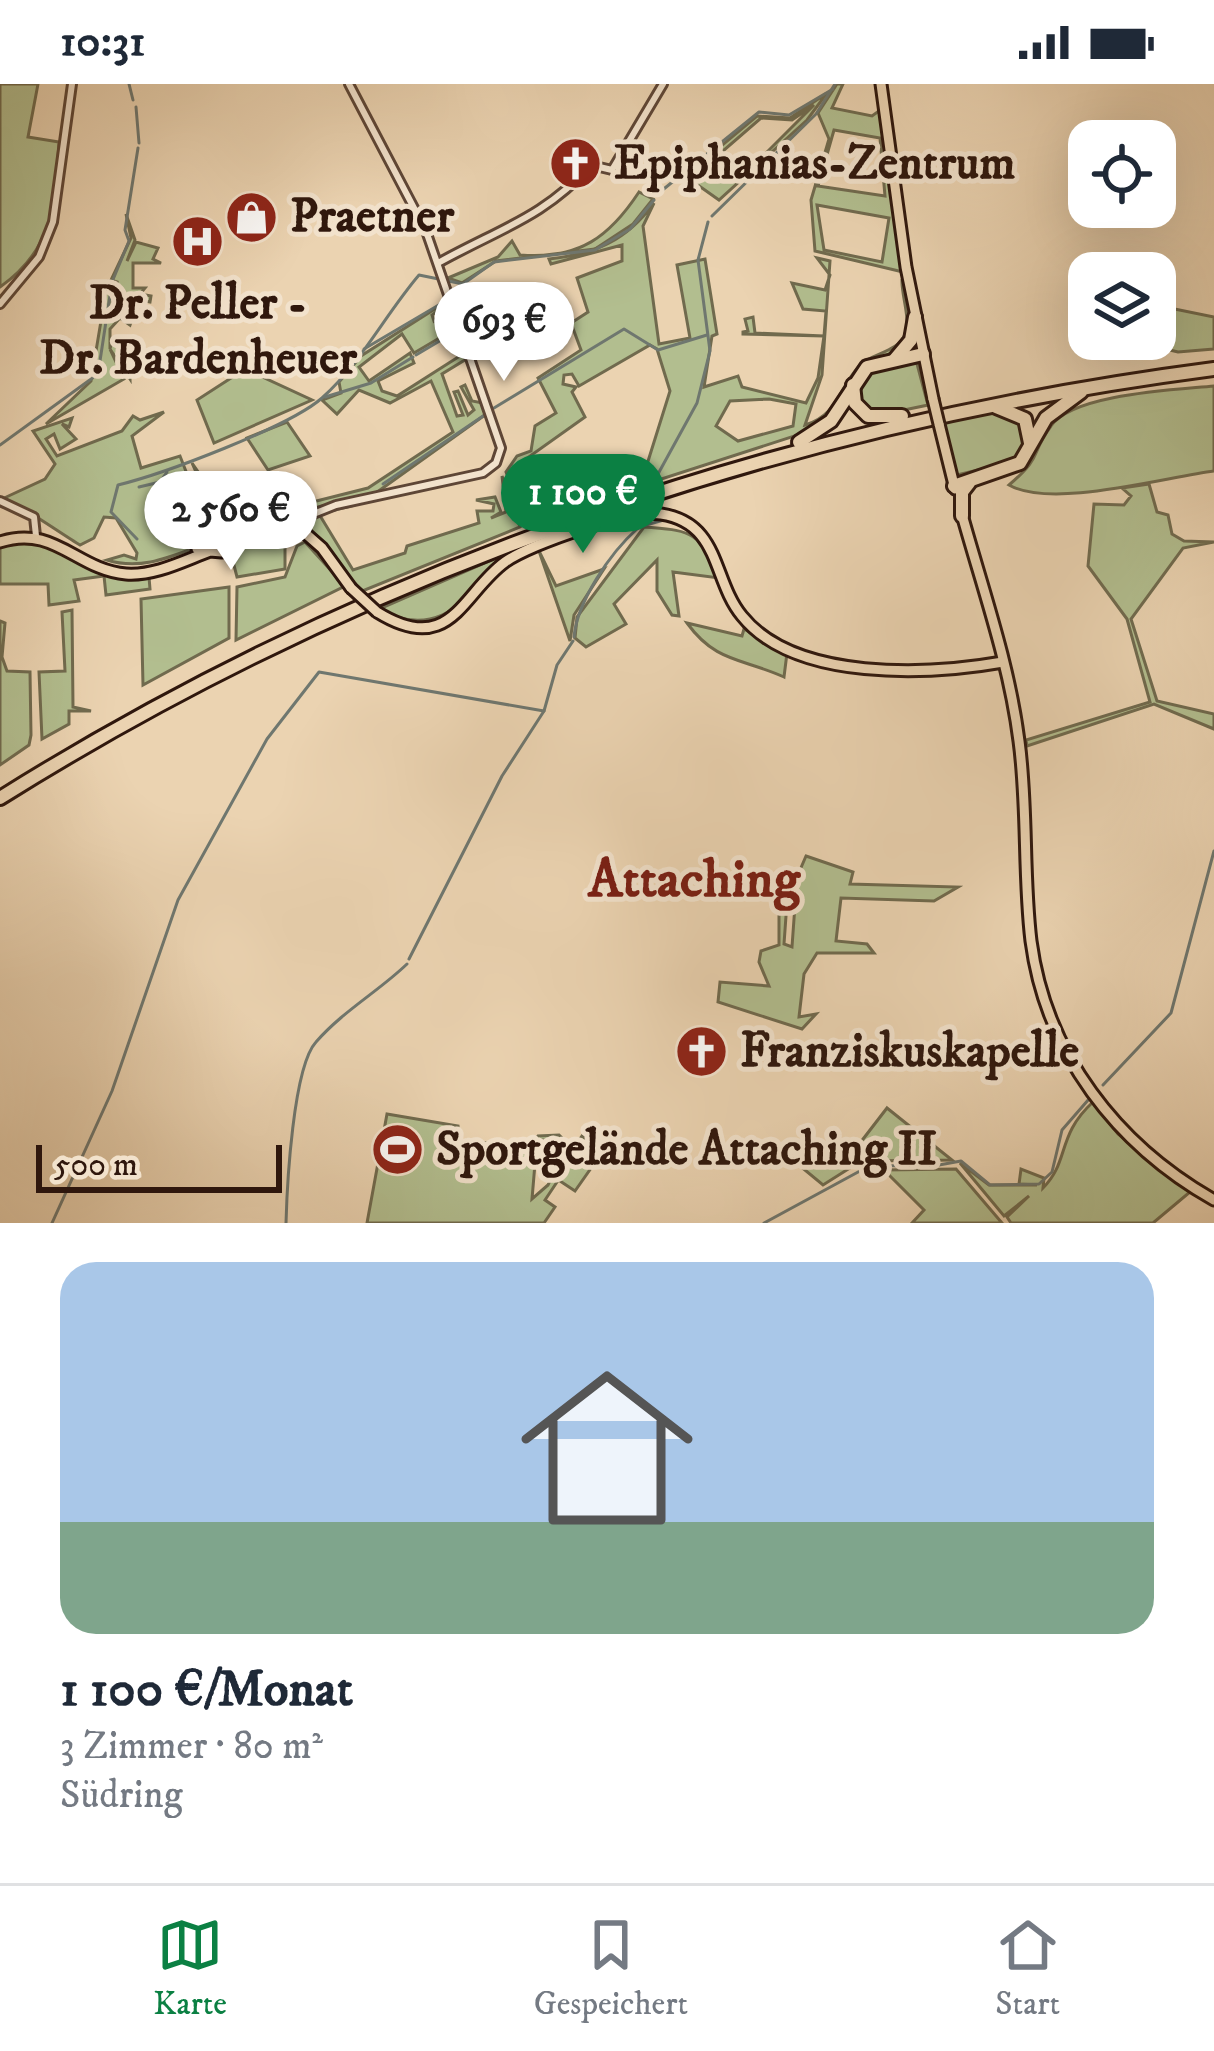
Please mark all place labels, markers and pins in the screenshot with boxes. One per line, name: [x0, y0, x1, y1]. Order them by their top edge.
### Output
place label: Epiphanias-Zentrum: [614, 134, 1015, 194]
church icon: Epiphanias-Zentrum: [547, 136, 603, 192]
place label: Praetner: [290, 187, 455, 247]
shop icon: Praetner: [223, 189, 279, 245]
hospital icon: Dr. Peller - Dr. Bardenheuer: [170, 213, 226, 269]
place label: Dr. Peller - Dr. Bardenheuer: [39, 274, 358, 389]
pin: 693 €: [420, 282, 588, 384]
pin: 1 100 €: [472, 454, 694, 556]
pin: 2 560 €: [120, 471, 342, 573]
place label: Franziskuskapelle: [740, 1022, 1079, 1082]
church icon: Franziskuskapelle: [673, 1024, 729, 1080]
place label: Sportgelände Attaching II: [436, 1120, 937, 1180]
sports icon: Sportgelände Attaching II: [369, 1122, 425, 1178]

